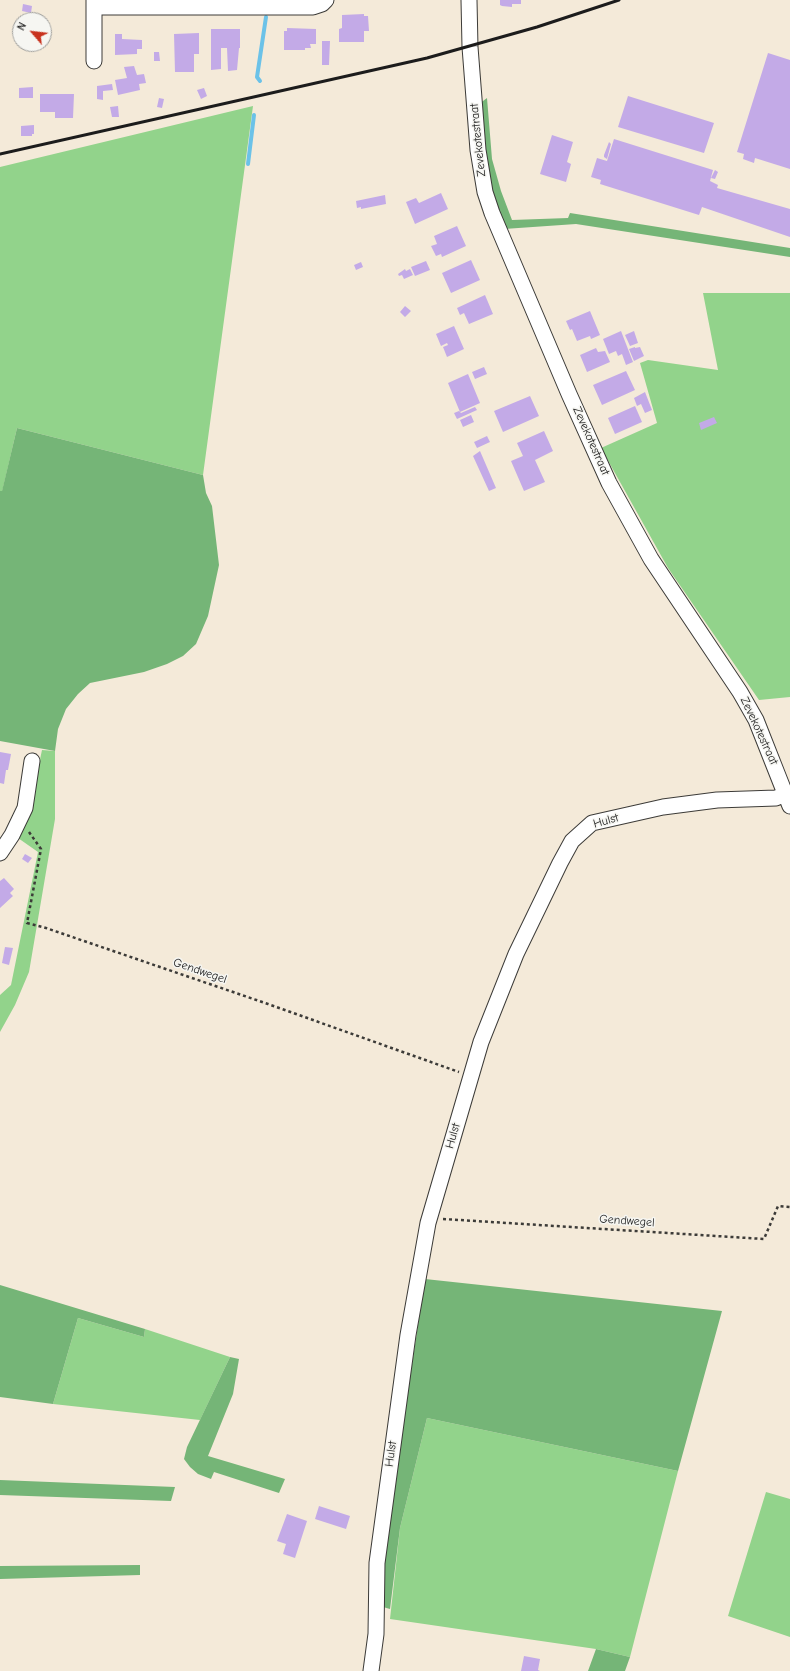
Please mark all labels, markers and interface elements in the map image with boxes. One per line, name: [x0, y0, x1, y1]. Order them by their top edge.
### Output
north arrow: [12, 12, 52, 52]
text: N: [14, 20, 29, 33]
street label: Zevekotestraat: [467, 103, 489, 177]
street label: Zevekotestraat: [569, 405, 613, 477]
street label: Zevekotestraat: [737, 695, 781, 767]
street label: Hulst: [592, 811, 620, 831]
street label: Gendwegel: [171, 955, 229, 987]
street label: Hulst: [443, 1122, 463, 1150]
street label: Gendwegel: [599, 1212, 655, 1230]
street label: Hulst: [382, 1440, 400, 1468]

